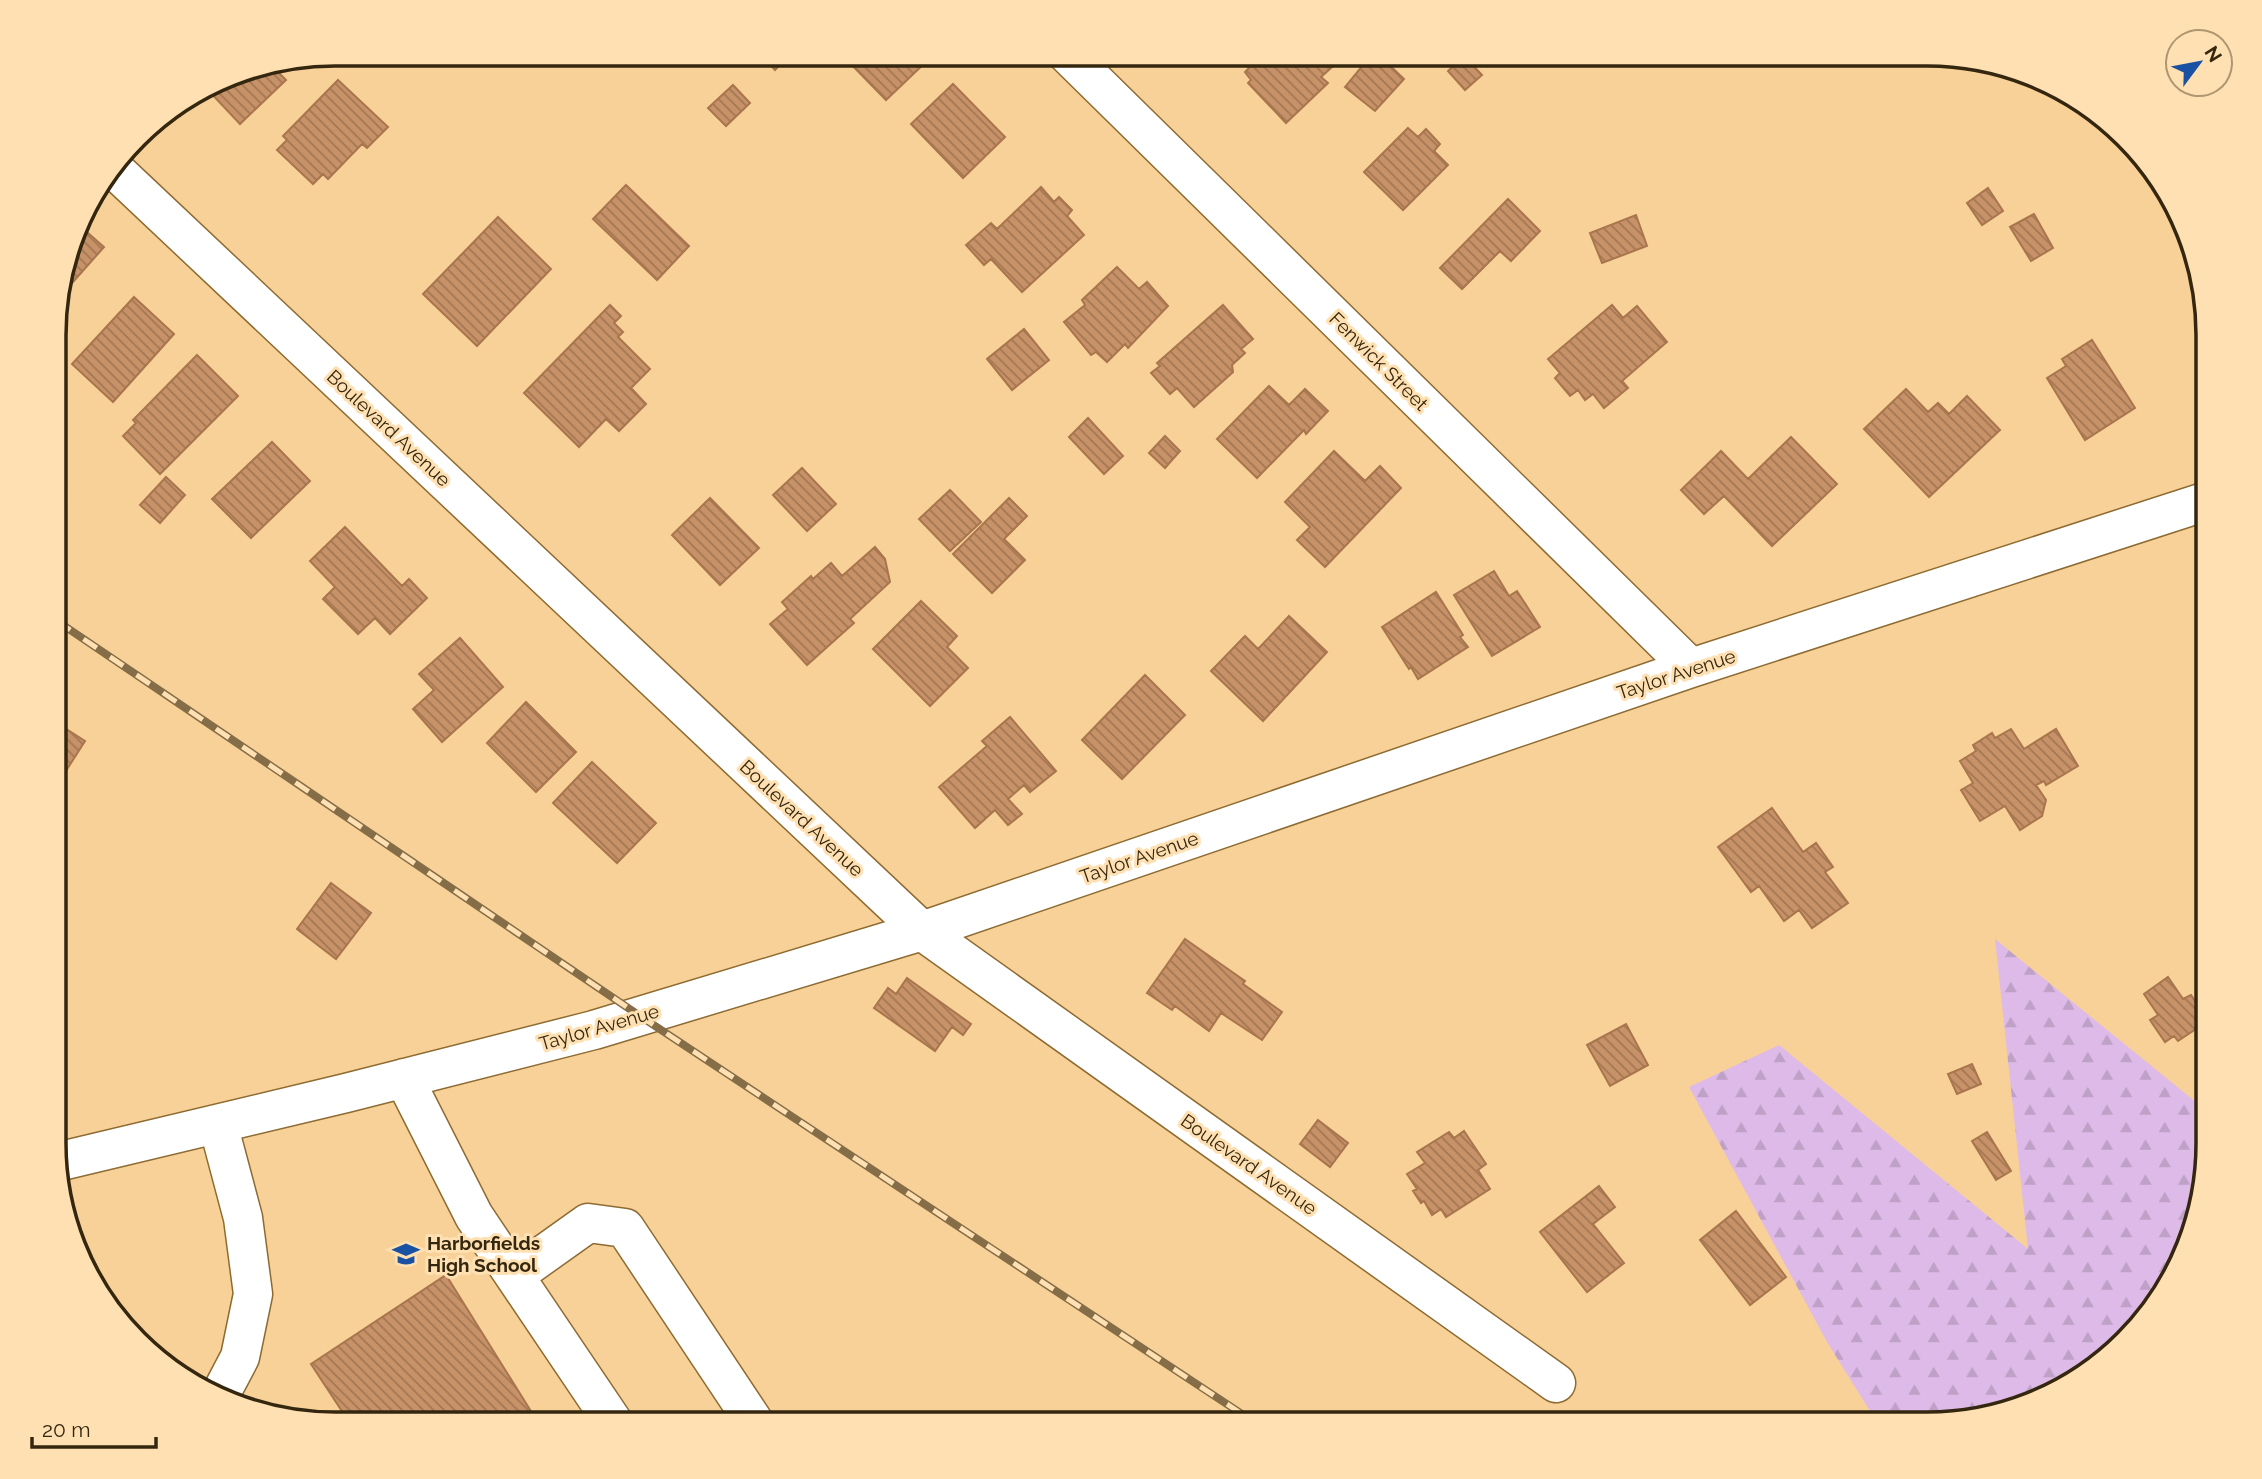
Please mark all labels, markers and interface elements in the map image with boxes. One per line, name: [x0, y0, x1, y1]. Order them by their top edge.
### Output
north arrow: [2164, 28, 2234, 98]
text: N: [2200, 42, 2227, 66]
street label: Fenwick Street: [1325, 307, 1433, 415]
street label: Boulevard Avenue: [323, 365, 455, 491]
street label: Taylor Avenue: [1614, 644, 1738, 704]
street label: Boulevard Avenue: [736, 755, 868, 881]
street label: Taylor Avenue: [1077, 826, 1201, 888]
street label: Taylor Avenue: [537, 999, 661, 1055]
street label: Boulevard Avenue: [1177, 1109, 1321, 1219]
place label: Harborfields High School: [427, 1232, 540, 1276]
school or university icon: Harborfields High School: [391, 1239, 421, 1269]
scale bar: [32, 1406, 156, 1450]
text: 20 m: [42, 1417, 90, 1442]

